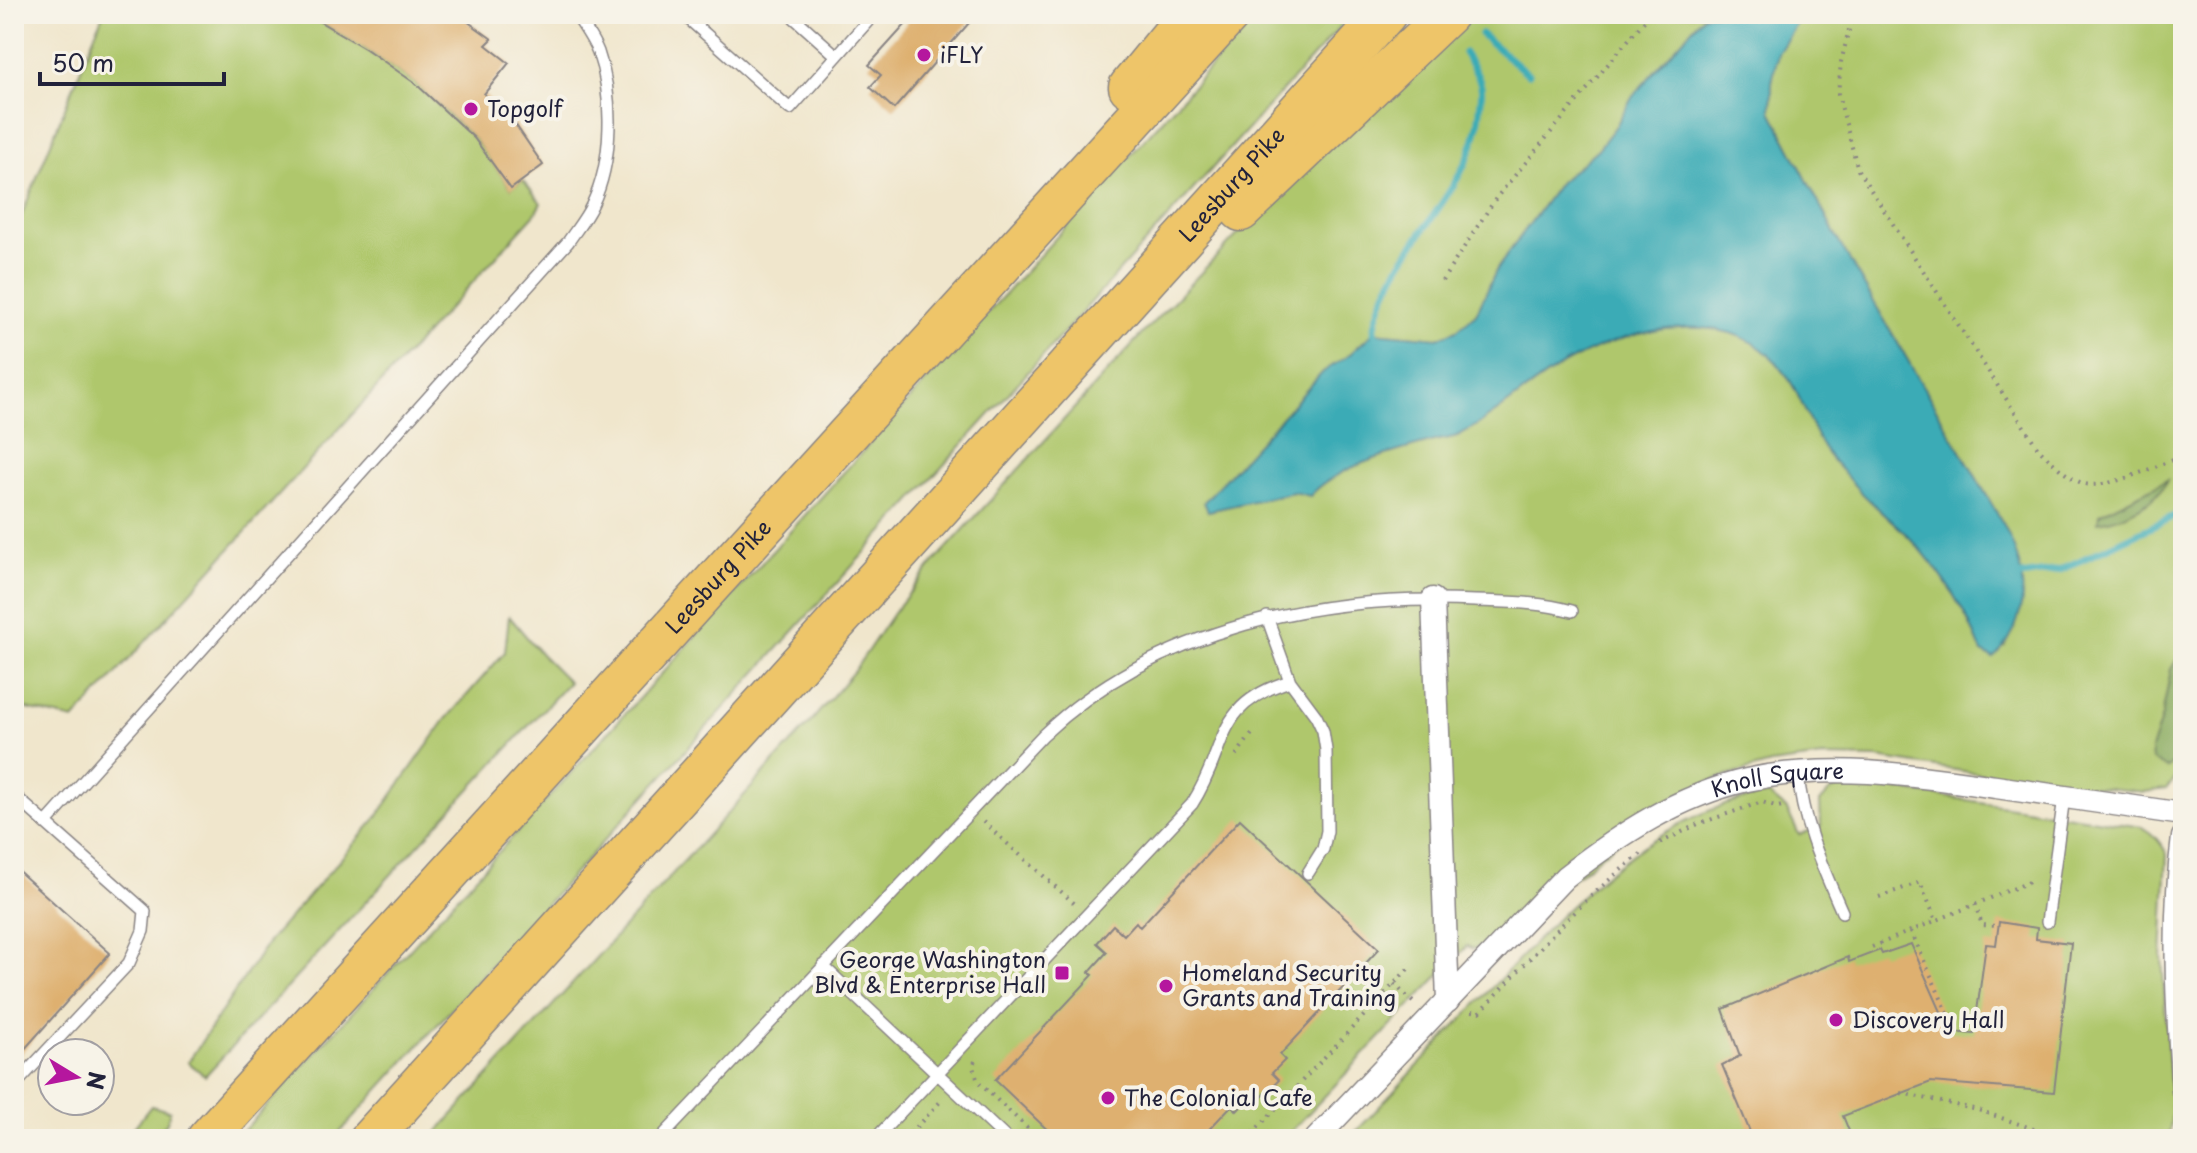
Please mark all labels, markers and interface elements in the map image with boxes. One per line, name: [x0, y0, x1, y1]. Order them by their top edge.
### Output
scale bar: [40, 36, 224, 86]
place label: iFLY: [940, 37, 983, 70]
text: 50 m: [52, 44, 114, 80]
marker: iFLY: [915, 46, 933, 64]
place label: Topgolf: [487, 91, 564, 124]
marker: Topgolf: [462, 100, 480, 118]
street label: Leesburg Pike: [1170, 119, 1292, 248]
street label: Leesburg Pike: [656, 511, 778, 640]
street label: Knoll Square: [1706, 753, 1844, 804]
place label: George Washington Blvd & Enterprise Hall: [814, 942, 1046, 1000]
place label: Homeland Security Grants and Training: [1182, 955, 1396, 1013]
marker: George Washington Blvd & Enterprise Hall: [1053, 964, 1071, 982]
marker: Homeland Security Grants and Training: [1157, 977, 1175, 995]
place label: Discovery Hall: [1852, 1002, 2004, 1035]
marker: Discovery Hall: [1827, 1011, 1845, 1029]
north arrow: [36, 1037, 116, 1117]
text: N: [79, 1069, 115, 1092]
place label: The Colonial Cafe: [1124, 1080, 1313, 1113]
marker: The Colonial Cafe: [1099, 1089, 1117, 1107]

